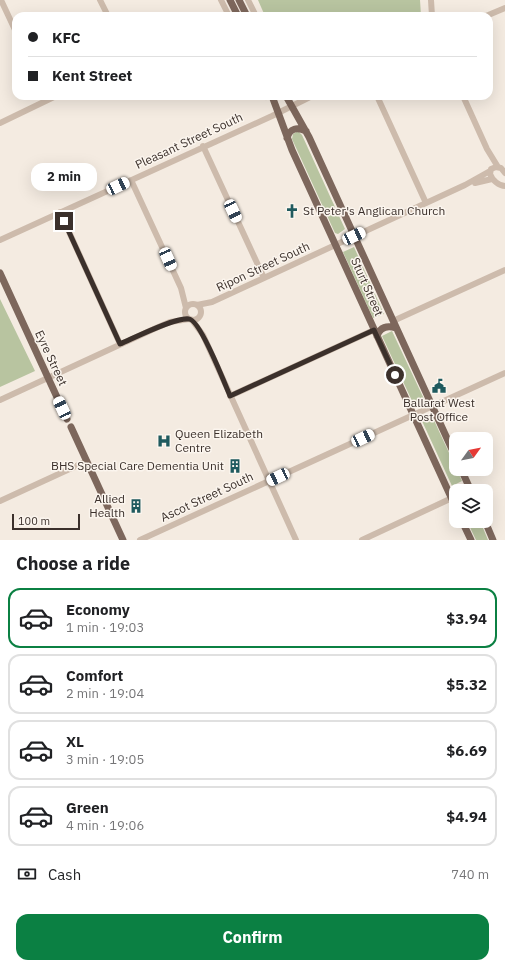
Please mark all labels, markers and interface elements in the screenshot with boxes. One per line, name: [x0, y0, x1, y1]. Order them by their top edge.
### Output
text: KFC: [52, 28, 81, 47]
text: Kent Street: [52, 66, 132, 85]
street label: Pleasant Street South: [133, 109, 245, 172]
callout: 2 min: [31, 163, 97, 191]
text: 2 min: [47, 168, 81, 185]
car: [105, 175, 131, 197]
car: [222, 198, 244, 224]
church icon: St Peter's Anglican Church: [284, 203, 300, 219]
place label: St Peter's Anglican Church: [303, 203, 445, 218]
route end: [55, 212, 73, 230]
car: [341, 225, 367, 247]
street label: Ripon Street South: [214, 238, 312, 295]
car: [158, 246, 178, 272]
street label: Sturt Street: [348, 255, 387, 318]
street label: Eyre Street: [32, 328, 71, 388]
route start: [386, 366, 404, 384]
public building icon: Ballarat West Post Office: [431, 378, 447, 394]
car: [51, 395, 73, 421]
place label: Ballarat West Post Office: [403, 395, 475, 424]
place label: Queen Elizabeth Centre: [175, 426, 263, 455]
car: [350, 427, 376, 449]
north arrow: [449, 432, 493, 476]
map controls: [449, 432, 493, 528]
hospital icon: Queen Elizabeth Centre: [156, 433, 172, 449]
place label: BHS Special Care Dementia Unit: [51, 458, 224, 473]
building icon: BHS Special Care Dementia Unit: [227, 458, 243, 474]
car: [265, 466, 291, 488]
street label: Ascot Street South: [158, 468, 256, 525]
button: layers: [449, 484, 493, 528]
place label: Allied Health: [89, 491, 125, 520]
building icon: Allied Health: [128, 498, 144, 514]
scale bar: [12, 512, 80, 531]
text: 100 m: [18, 514, 50, 528]
text: Choose a ride: [16, 552, 130, 575]
icon: car: [18, 600, 54, 636]
text: Economy: [66, 600, 130, 619]
text: $3.94: [446, 609, 487, 628]
text: 1 min · 19:03: [66, 619, 144, 636]
icon: car: [18, 666, 54, 702]
text: Comfort: [66, 666, 123, 685]
text: $5.32: [446, 675, 487, 694]
text: 2 min · 19:04: [66, 685, 144, 702]
icon: car: [18, 732, 54, 768]
text: XL: [66, 732, 84, 751]
text: $6.69: [446, 741, 487, 760]
text: 3 min · 19:05: [66, 751, 144, 768]
icon: car: [18, 798, 54, 834]
text: Green: [66, 798, 109, 817]
text: $4.94: [446, 807, 487, 826]
text: 4 min · 19:06: [66, 817, 144, 834]
icon: cash: [16, 863, 38, 885]
text: Cash: [48, 865, 81, 884]
text: 740 m: [451, 866, 489, 883]
button: Confirm: [16, 914, 489, 960]

